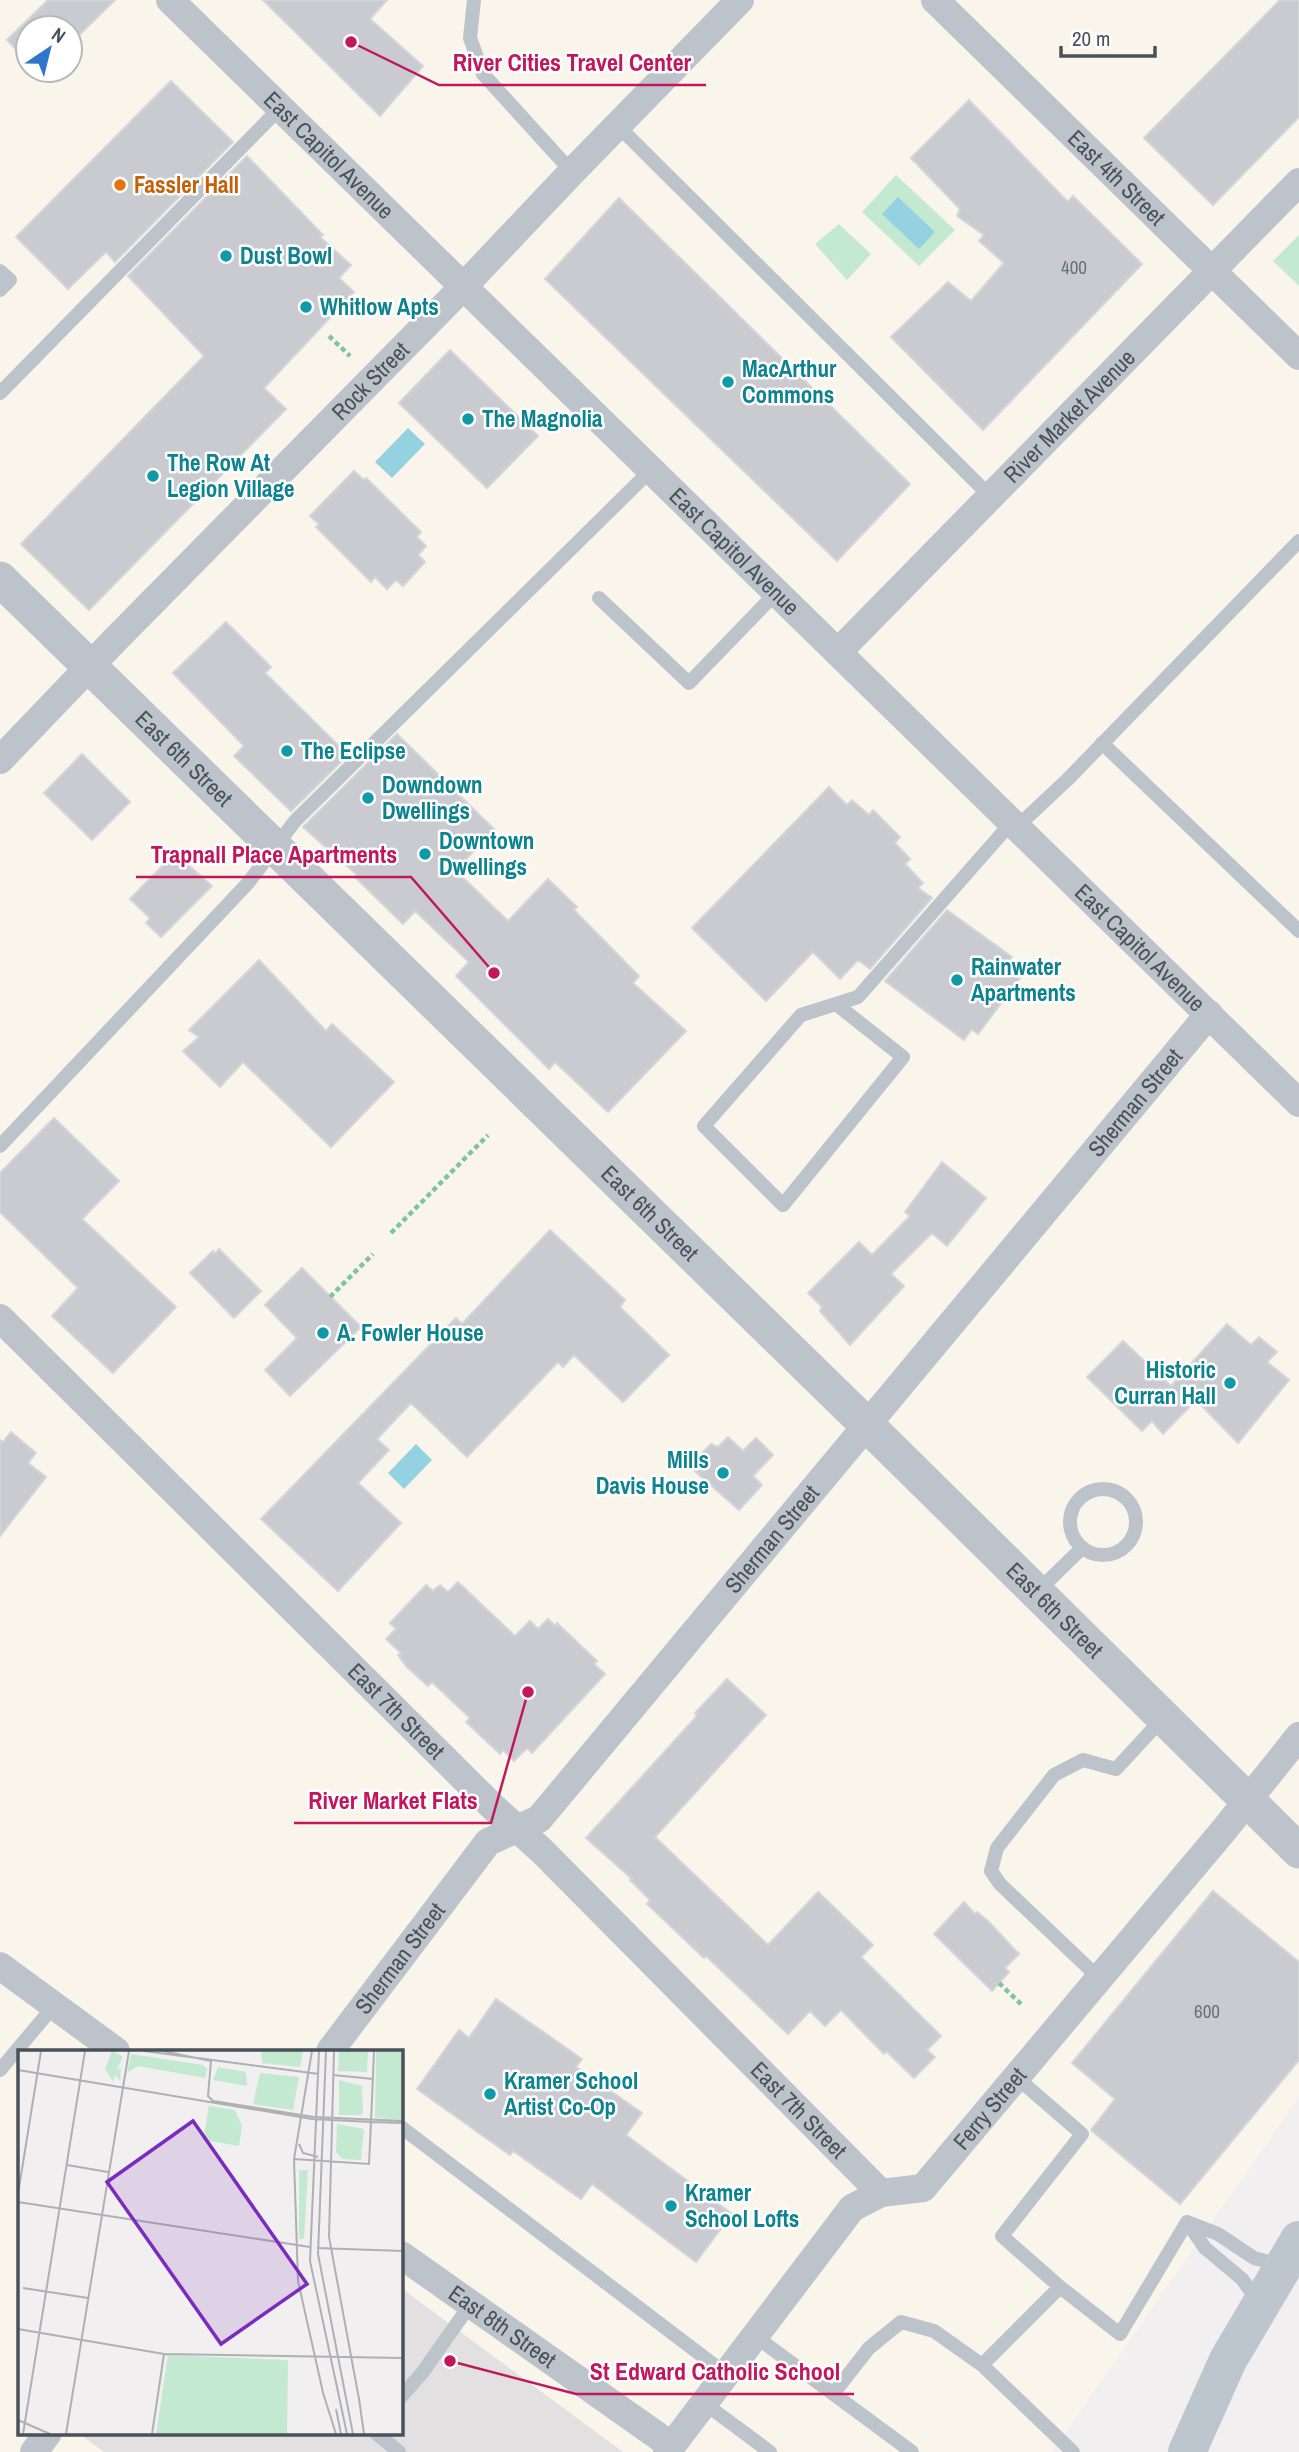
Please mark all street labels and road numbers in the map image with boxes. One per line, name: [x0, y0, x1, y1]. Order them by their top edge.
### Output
street label: East Capitol Avenue: [257, 84, 401, 226]
street label: East 4th Street: [1061, 122, 1172, 232]
street label: Rock Street: [324, 335, 416, 427]
street label: River Market Avenue: [996, 342, 1142, 489]
street label: East Capitol Avenue: [663, 480, 807, 622]
street label: East 6th Street: [129, 703, 240, 813]
street label: East Capitol Avenue: [1068, 876, 1212, 1018]
street label: Sherman Street: [1081, 1042, 1189, 1163]
street label: East 6th Street: [595, 1158, 706, 1267]
street label: Sherman Street: [717, 1478, 826, 1600]
street label: East 6th Street: [1000, 1555, 1110, 1665]
street label: East 7th Street: [341, 1656, 452, 1766]
street label: Sherman Street: [347, 1896, 452, 2020]
street label: East 7th Street: [744, 2054, 854, 2165]
street label: Ferry Street: [946, 2060, 1033, 2156]
street label: East 8th Street: [443, 2277, 563, 2375]

